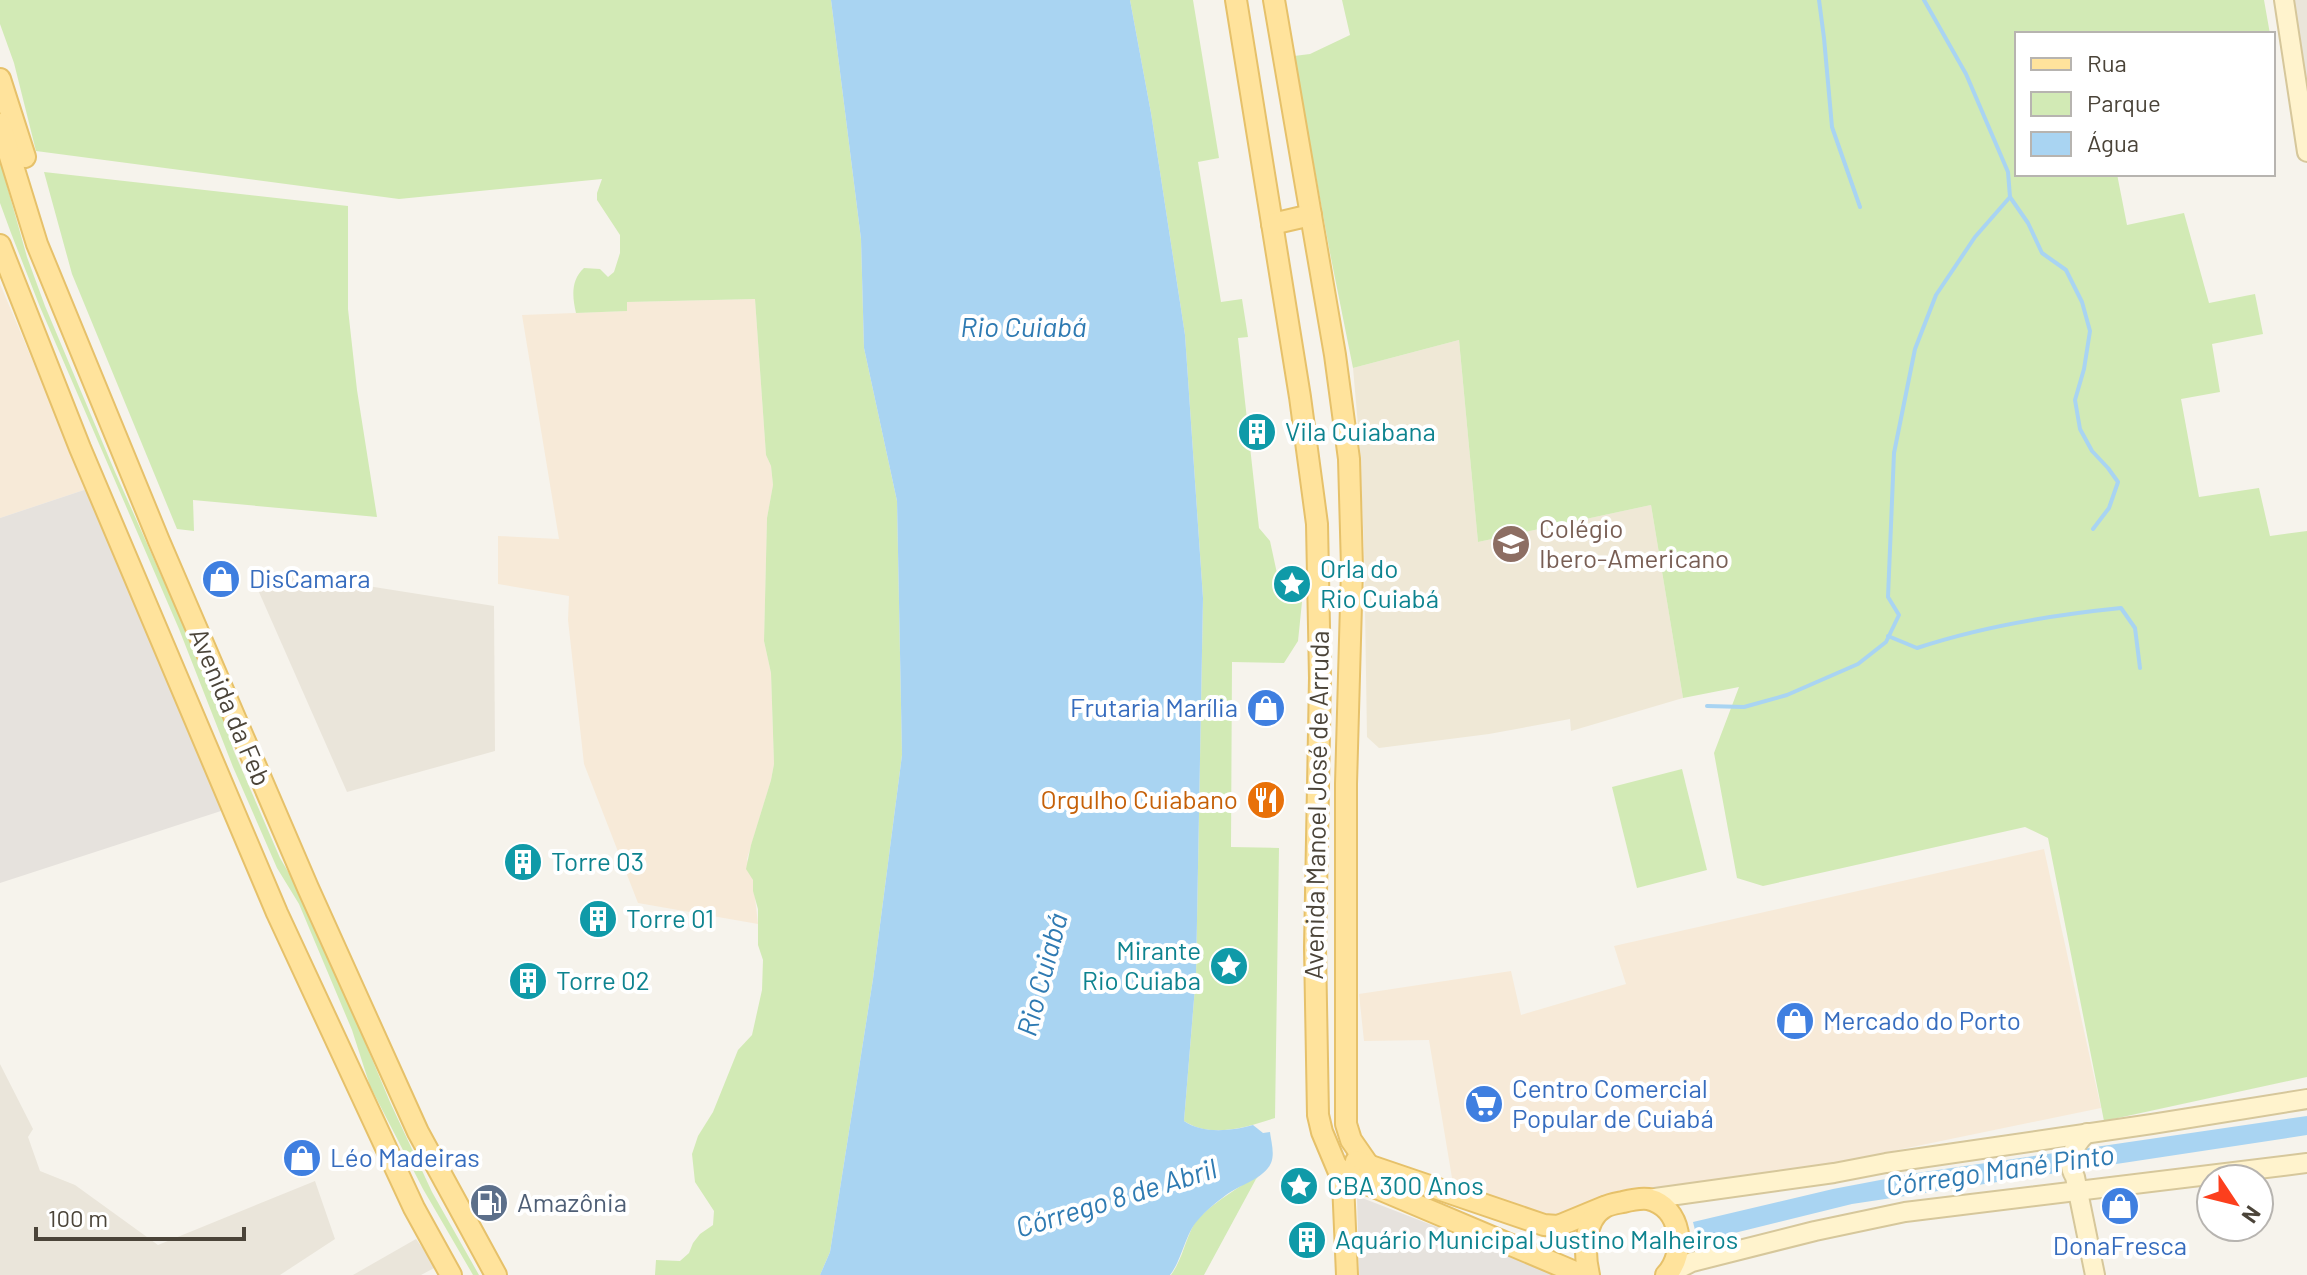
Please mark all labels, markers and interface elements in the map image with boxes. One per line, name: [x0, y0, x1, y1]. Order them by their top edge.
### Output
legend: [2015, 32, 2275, 176]
text: Rua: [2087, 48, 2127, 77]
text: Parque: [2087, 88, 2161, 117]
text: Água: [2087, 128, 2139, 157]
water label: Rio Cuiabá: [960, 309, 1086, 343]
building icon: Vila Cuiabana: [1236, 411, 1278, 453]
place label: Vila Cuiabana: [1285, 415, 1436, 446]
place label: Colégio Ibero-Americano: [1539, 512, 1729, 573]
school or university icon: Colégio Ibero-Americano: [1490, 523, 1532, 565]
place label: Orla do Rio Cuiabá: [1320, 552, 1439, 613]
shop icon: DisCamara: [200, 558, 242, 600]
place label: DisCamara: [249, 562, 371, 593]
place icon: Orla do Rio Cuiabá: [1271, 563, 1313, 605]
street label: Avenida da Feb: [184, 623, 279, 790]
street label: Avenida Manoel José de Arruda: [1297, 630, 1334, 980]
shop icon: Frutaria Marília: [1245, 687, 1287, 729]
place label: Frutaria Marília: [1070, 691, 1238, 722]
restaurant icon: Orgulho Cuiabano: [1245, 779, 1287, 821]
place label: Orgulho Cuiabano: [1041, 783, 1238, 814]
building icon: Torre 03: [502, 841, 544, 883]
place label: Torre 03: [551, 845, 644, 876]
building icon: Torre 01: [577, 898, 619, 940]
place label: Torre 01: [626, 902, 714, 933]
water label: Rio Cuiabá: [1008, 910, 1074, 1040]
place label: Mirante Rio Cuiaba: [1082, 934, 1201, 995]
place icon: Mirante Rio Cuiaba: [1208, 945, 1250, 987]
building icon: Torre 02: [507, 960, 549, 1002]
place label: Torre 02: [556, 964, 650, 995]
shop icon: Mercado do Porto: [1774, 1000, 1816, 1042]
place label: Mercado do Porto: [1823, 1004, 2021, 1035]
place label: Centro Comercial Popular de Cuiabá: [1512, 1072, 1714, 1133]
supermarket icon: Centro Comercial Popular de Cuiabá: [1463, 1083, 1505, 1125]
water label: Córrego Mané Pinto: [1883, 1136, 2116, 1202]
shop icon: Léo Madeiras: [281, 1137, 323, 1179]
place label: Léo Madeiras: [330, 1141, 480, 1172]
water label: Córrego 8 de Abril: [1011, 1150, 1220, 1244]
north arrow: [2195, 1163, 2275, 1243]
place icon: CBA 300 Anos: [1278, 1165, 1320, 1207]
place label: CBA 300 Anos: [1327, 1169, 1484, 1200]
fuel station icon: Amazônia: [468, 1182, 510, 1224]
shop icon: DonaFresca: [2099, 1185, 2141, 1227]
place label: Amazônia: [517, 1186, 627, 1217]
scale bar: [36, 1191, 244, 1241]
text: N: [2237, 1202, 2267, 1228]
text: 100 m: [48, 1203, 108, 1232]
building icon: Aquário Municipal Justino Malheiros: [1286, 1219, 1328, 1261]
place label: Aquário Municipal Justino Malheiros: [1335, 1223, 1738, 1254]
place label: DonaFresca: [2053, 1229, 2187, 1260]

